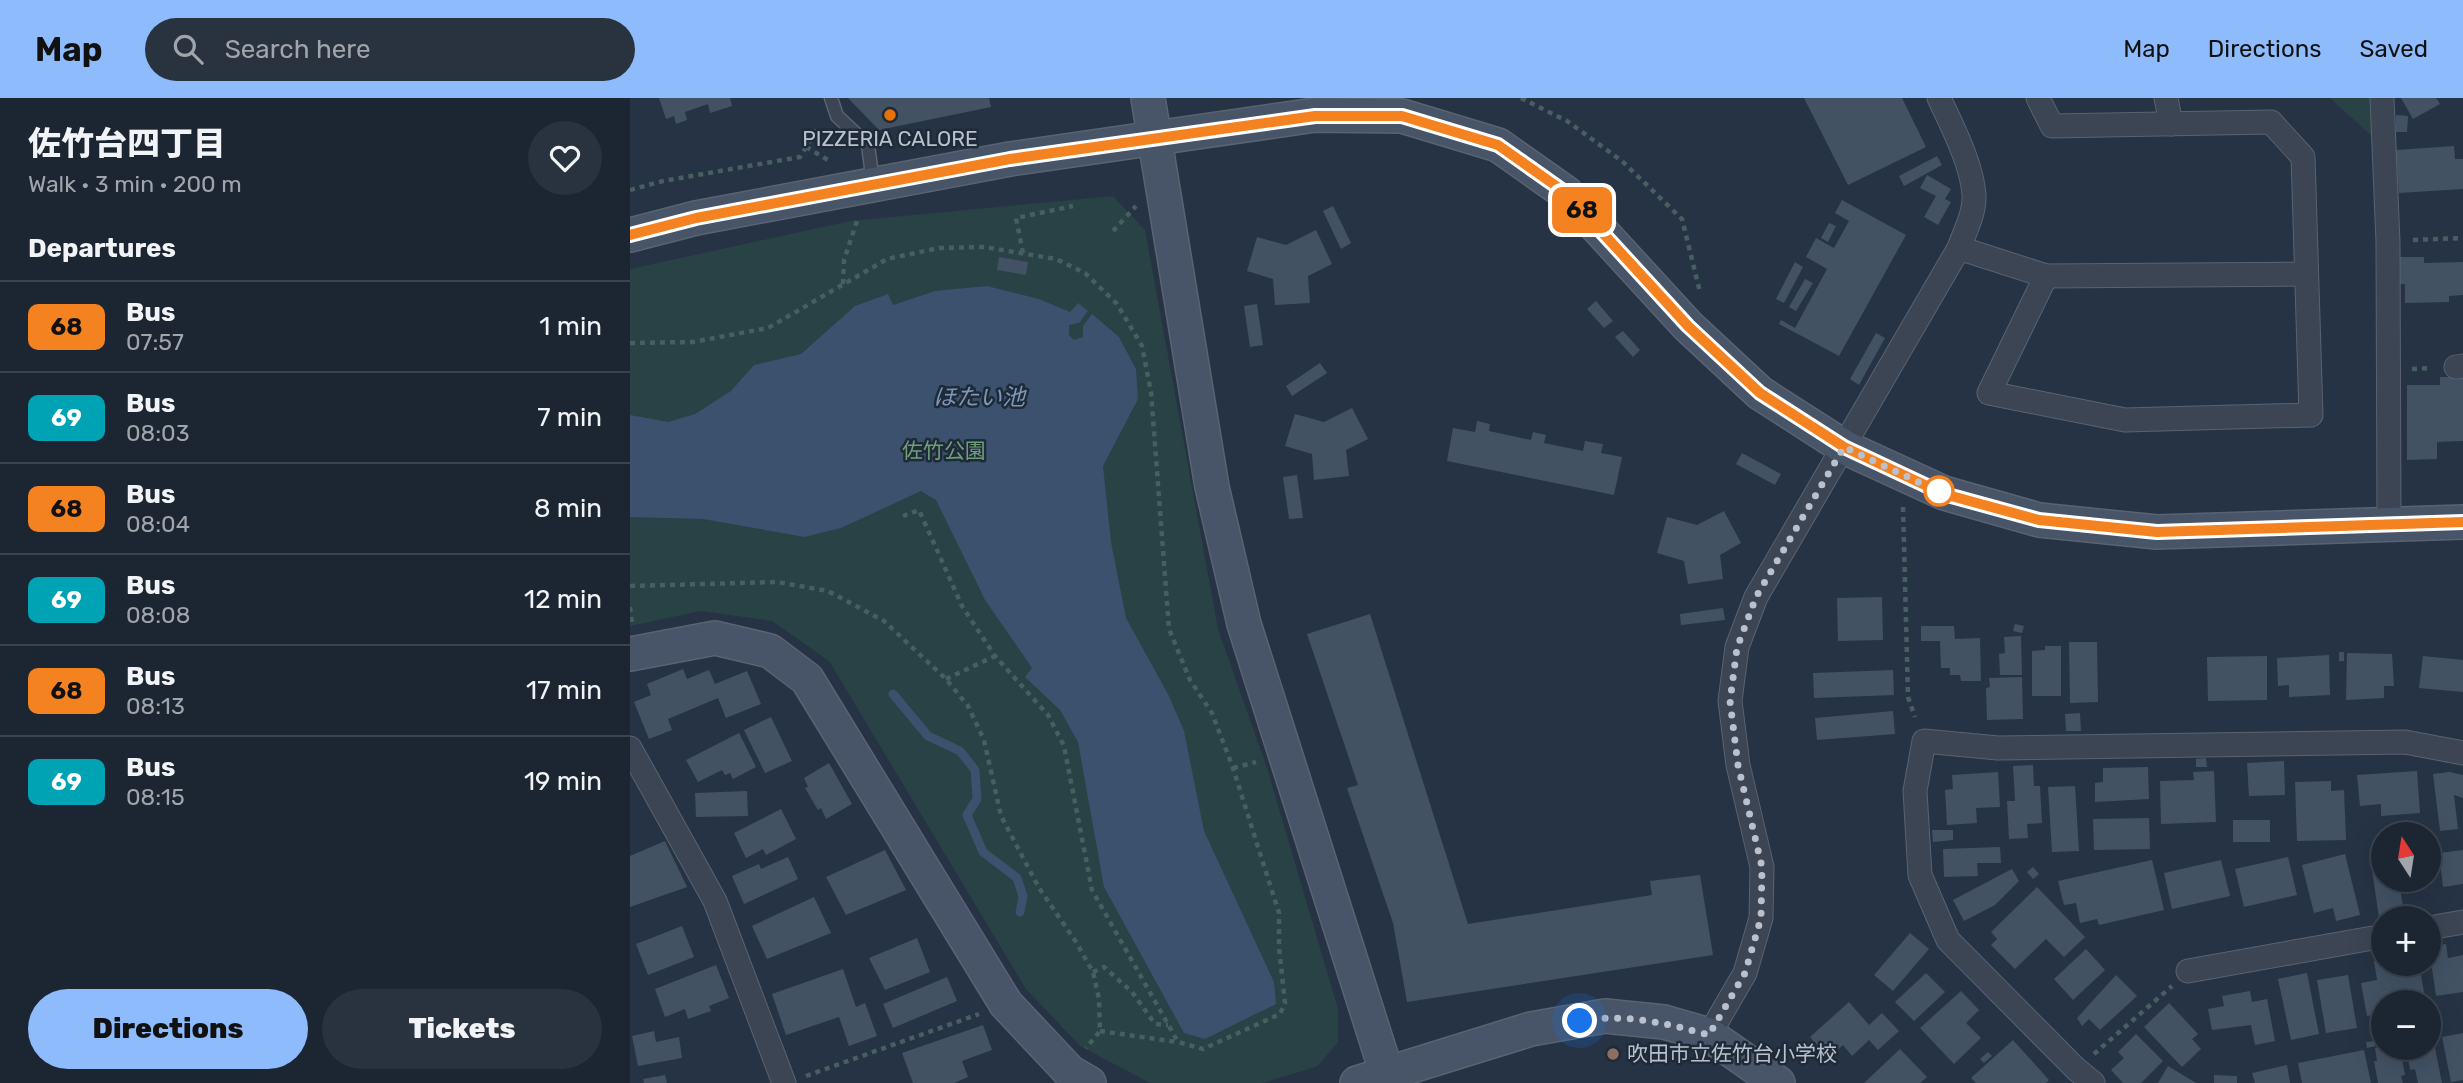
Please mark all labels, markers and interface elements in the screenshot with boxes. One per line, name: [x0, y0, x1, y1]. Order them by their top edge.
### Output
search box: [145, 18, 635, 81]
text: Map: [35, 30, 103, 69]
icon: search: [169, 30, 207, 68]
text: Search here: [225, 34, 370, 65]
text: Map: [2123, 35, 2170, 63]
text: Directions: [2208, 35, 2321, 63]
text: Saved: [2359, 35, 2428, 63]
marker: PIZZERIA CALORE: [882, 107, 898, 123]
button: heart: [528, 121, 602, 195]
text: 佐竹台四丁目: [28, 124, 226, 163]
place label: PIZZERIA CALORE: [802, 126, 978, 151]
text: Walk · 3 min · 200 m: [28, 170, 242, 198]
line badge: 68: [1550, 187, 1614, 233]
text: 68: [1566, 196, 1598, 224]
text: Departures: [28, 233, 176, 264]
text: Bus: [126, 297, 175, 328]
text: 1 min: [539, 311, 602, 342]
text: 68: [51, 313, 82, 341]
text: 07:57: [126, 328, 184, 356]
water label: ほたい池: [933, 383, 1027, 411]
text: Bus: [126, 388, 175, 419]
text: 7 min: [537, 402, 602, 433]
text: 69: [51, 404, 82, 432]
text: 08:03: [126, 419, 190, 447]
park label: 佐竹公園: [902, 438, 986, 463]
unlabelled marker: [1924, 476, 1954, 506]
text: Bus: [126, 479, 175, 510]
text: 8 min: [534, 493, 602, 524]
text: 68: [51, 495, 82, 523]
text: 08:04: [126, 510, 190, 538]
text: Bus: [126, 570, 175, 601]
text: 12 min: [524, 584, 602, 615]
text: 69: [51, 586, 82, 614]
text: 08:08: [126, 601, 190, 629]
text: Bus: [126, 661, 175, 692]
text: 17 min: [526, 675, 602, 706]
text: 68: [51, 677, 82, 705]
text: 08:13: [126, 692, 185, 720]
text: Bus: [126, 752, 175, 783]
text: 19 min: [524, 766, 602, 797]
text: 69: [51, 768, 82, 796]
text: 08:15: [126, 783, 185, 811]
north arrow: [2371, 822, 2441, 892]
map controls: [2371, 822, 2441, 1060]
button: +: [2371, 906, 2441, 976]
button: Directions: [28, 989, 308, 1069]
button: Tickets: [322, 989, 602, 1069]
button: −: [2371, 990, 2441, 1060]
your location: [1562, 1003, 1597, 1038]
place label: 吹田市立佐竹台小学校: [1627, 1041, 1837, 1066]
marker: 吹田市立佐竹台小学校: [1605, 1046, 1621, 1062]

